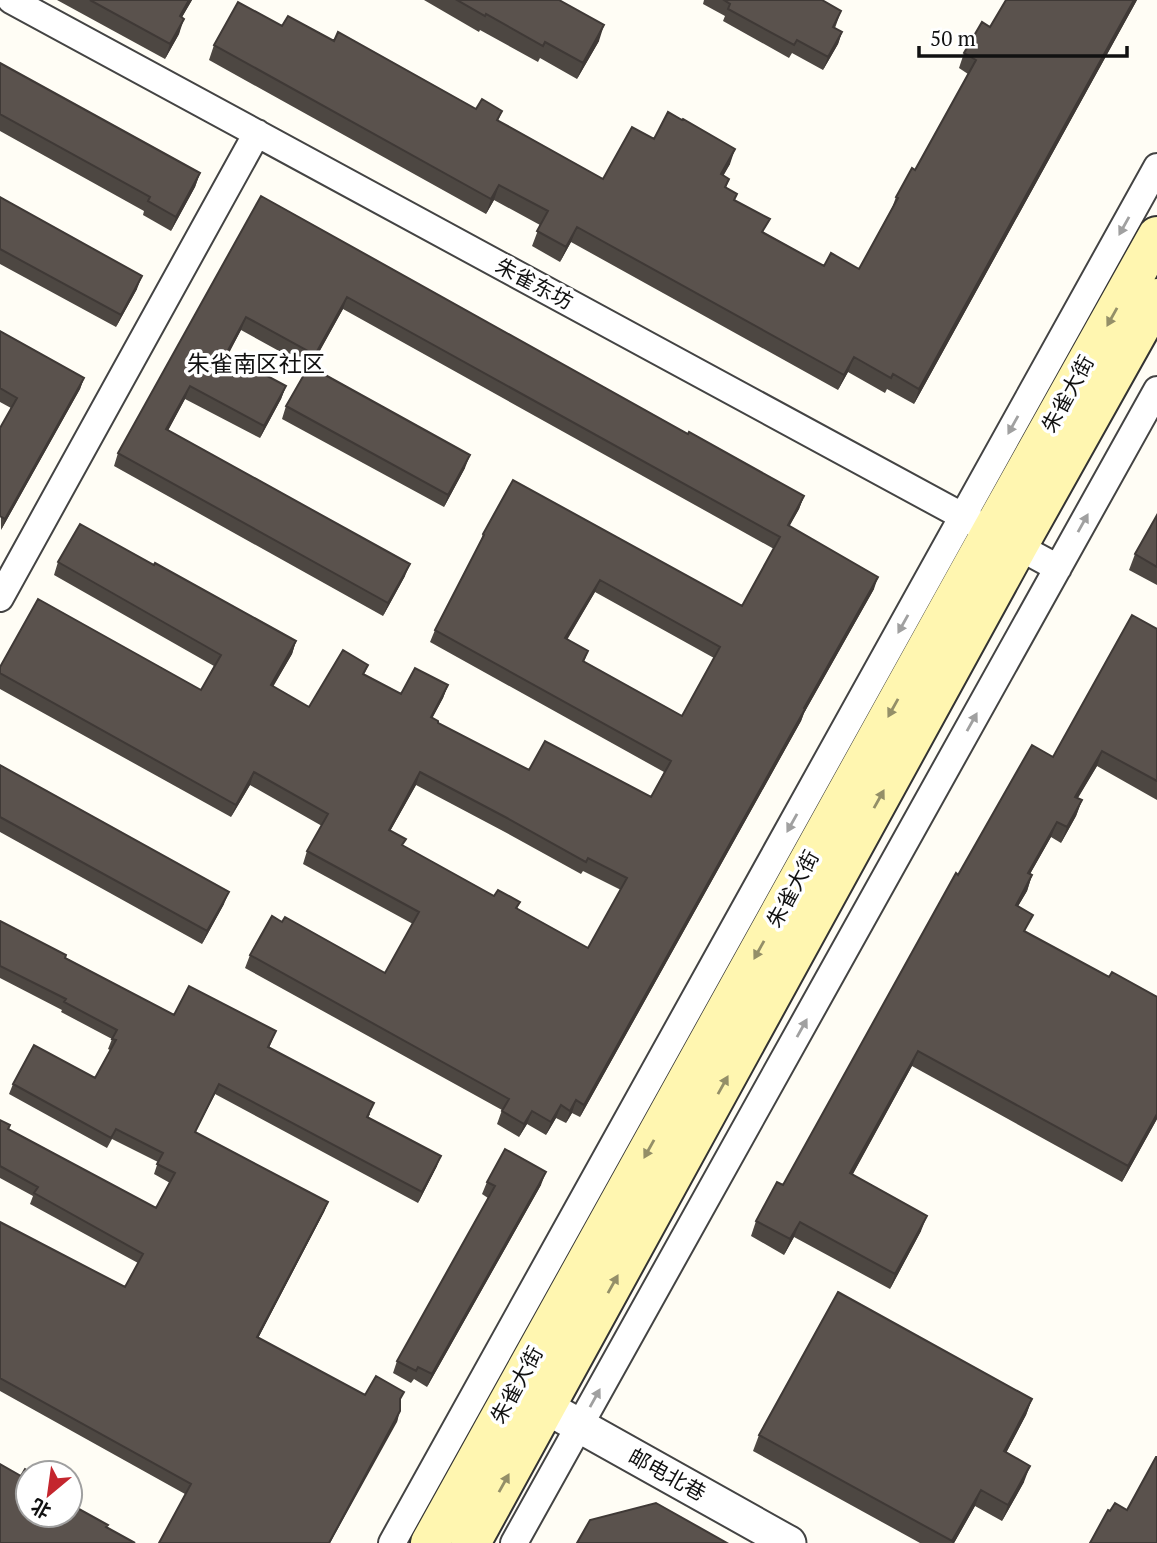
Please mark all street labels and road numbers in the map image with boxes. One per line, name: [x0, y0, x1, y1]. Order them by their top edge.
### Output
street label: 朱雀东坊: [491, 251, 578, 315]
street label: 朱雀大街: [1035, 350, 1100, 437]
street label: 朱雀大街: [760, 845, 825, 932]
street label: 朱雀大街: [484, 1341, 549, 1428]
street label: 邮电北巷: [624, 1442, 711, 1507]

